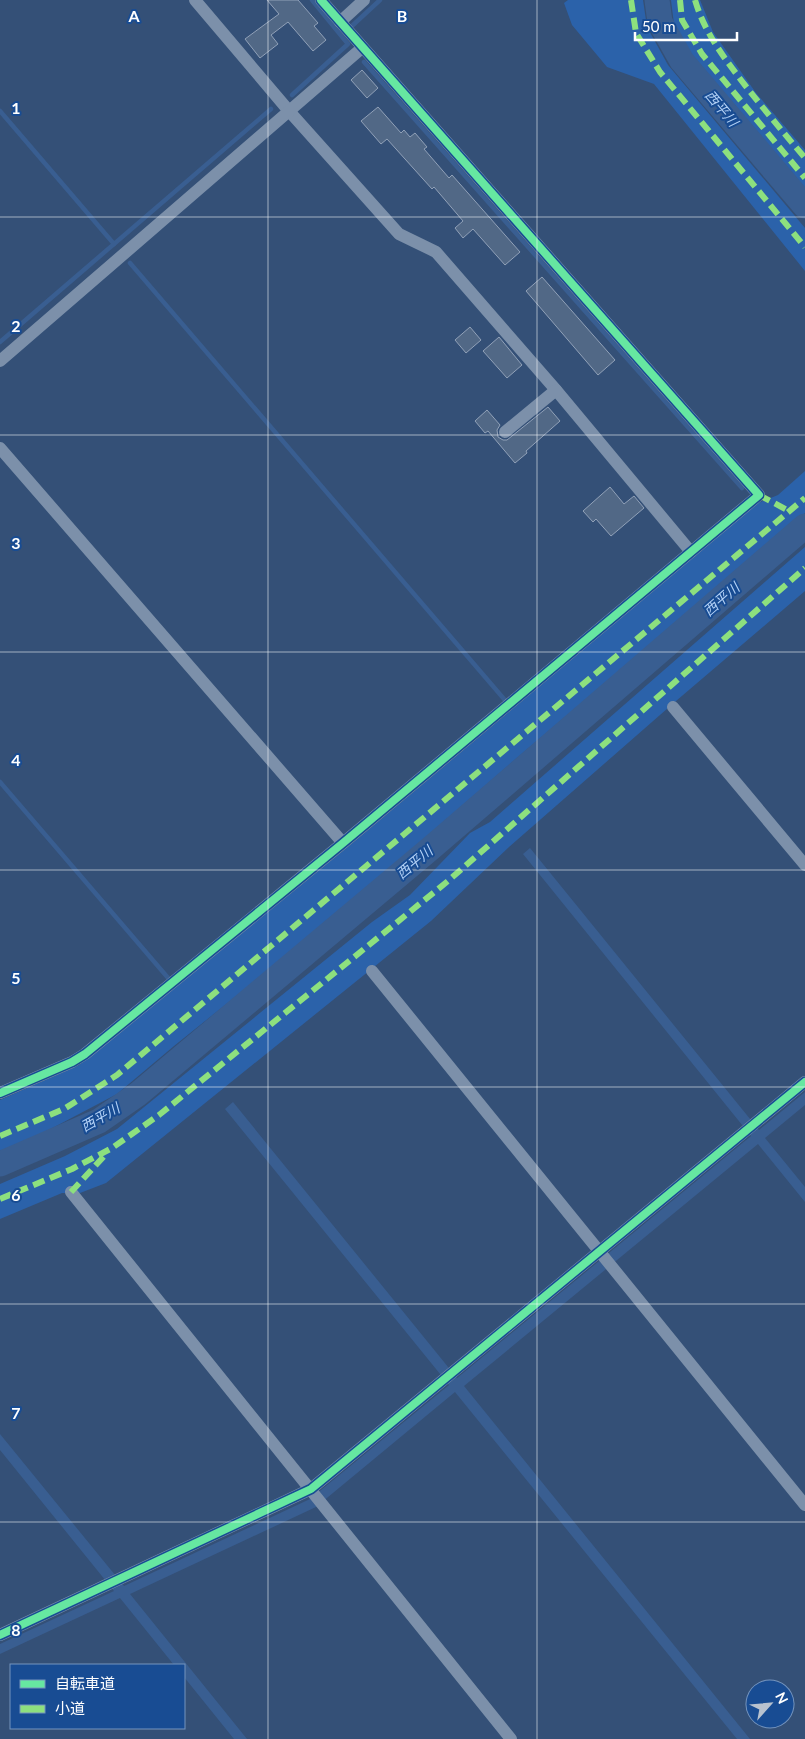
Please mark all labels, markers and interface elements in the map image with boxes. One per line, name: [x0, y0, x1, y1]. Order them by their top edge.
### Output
text: A: [127, 6, 140, 25]
text: B: [397, 6, 407, 25]
scale bar: [635, 10, 738, 42]
text: 50 m: [642, 17, 676, 35]
water label: 西平川: [702, 86, 743, 131]
text: 1: [11, 98, 21, 117]
text: 2: [11, 316, 21, 335]
text: 3: [11, 533, 21, 552]
water label: 西平川: [700, 577, 744, 619]
text: 4: [11, 750, 21, 769]
water label: 西平川: [392, 841, 437, 882]
text: 5: [11, 968, 21, 987]
water label: 西平川: [78, 1098, 124, 1135]
text: 6: [11, 1185, 21, 1204]
text: 7: [11, 1403, 21, 1422]
text: 8: [11, 1620, 21, 1639]
legend: [10, 1664, 185, 1729]
text: 自転車道: [55, 1674, 115, 1692]
north arrow: [745, 1679, 795, 1729]
text: N: [772, 1689, 792, 1707]
text: 小道: [55, 1699, 85, 1717]

